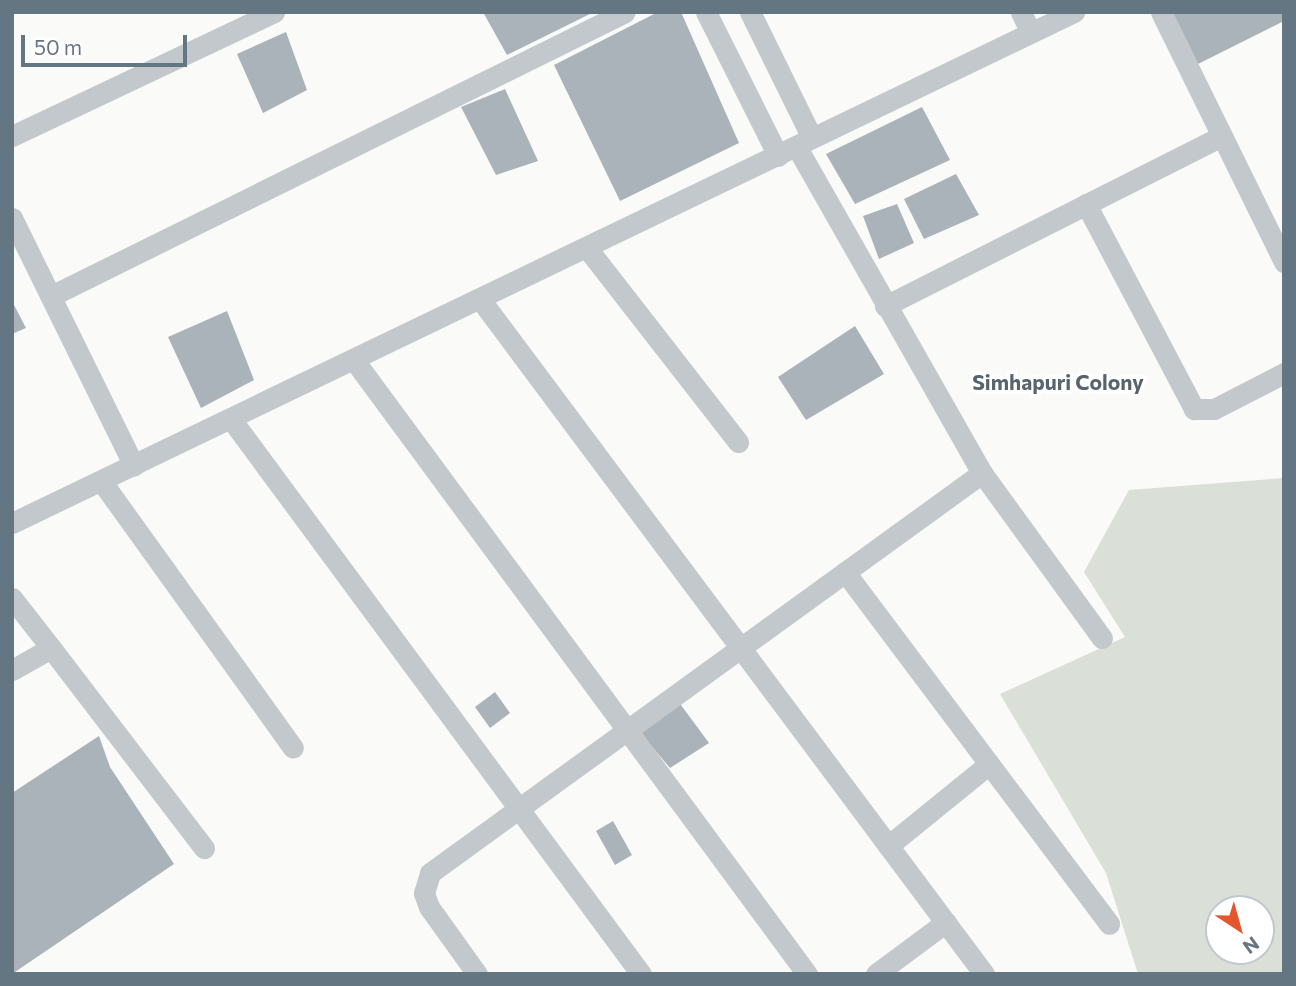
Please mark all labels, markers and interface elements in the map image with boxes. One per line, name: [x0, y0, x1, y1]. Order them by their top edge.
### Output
scale bar: [24, 21, 191, 65]
text: 50 m: [34, 34, 82, 59]
district label: Simhapuri Colony: [972, 369, 1144, 395]
north arrow: [1205, 895, 1275, 965]
text: N: [1239, 932, 1264, 959]

